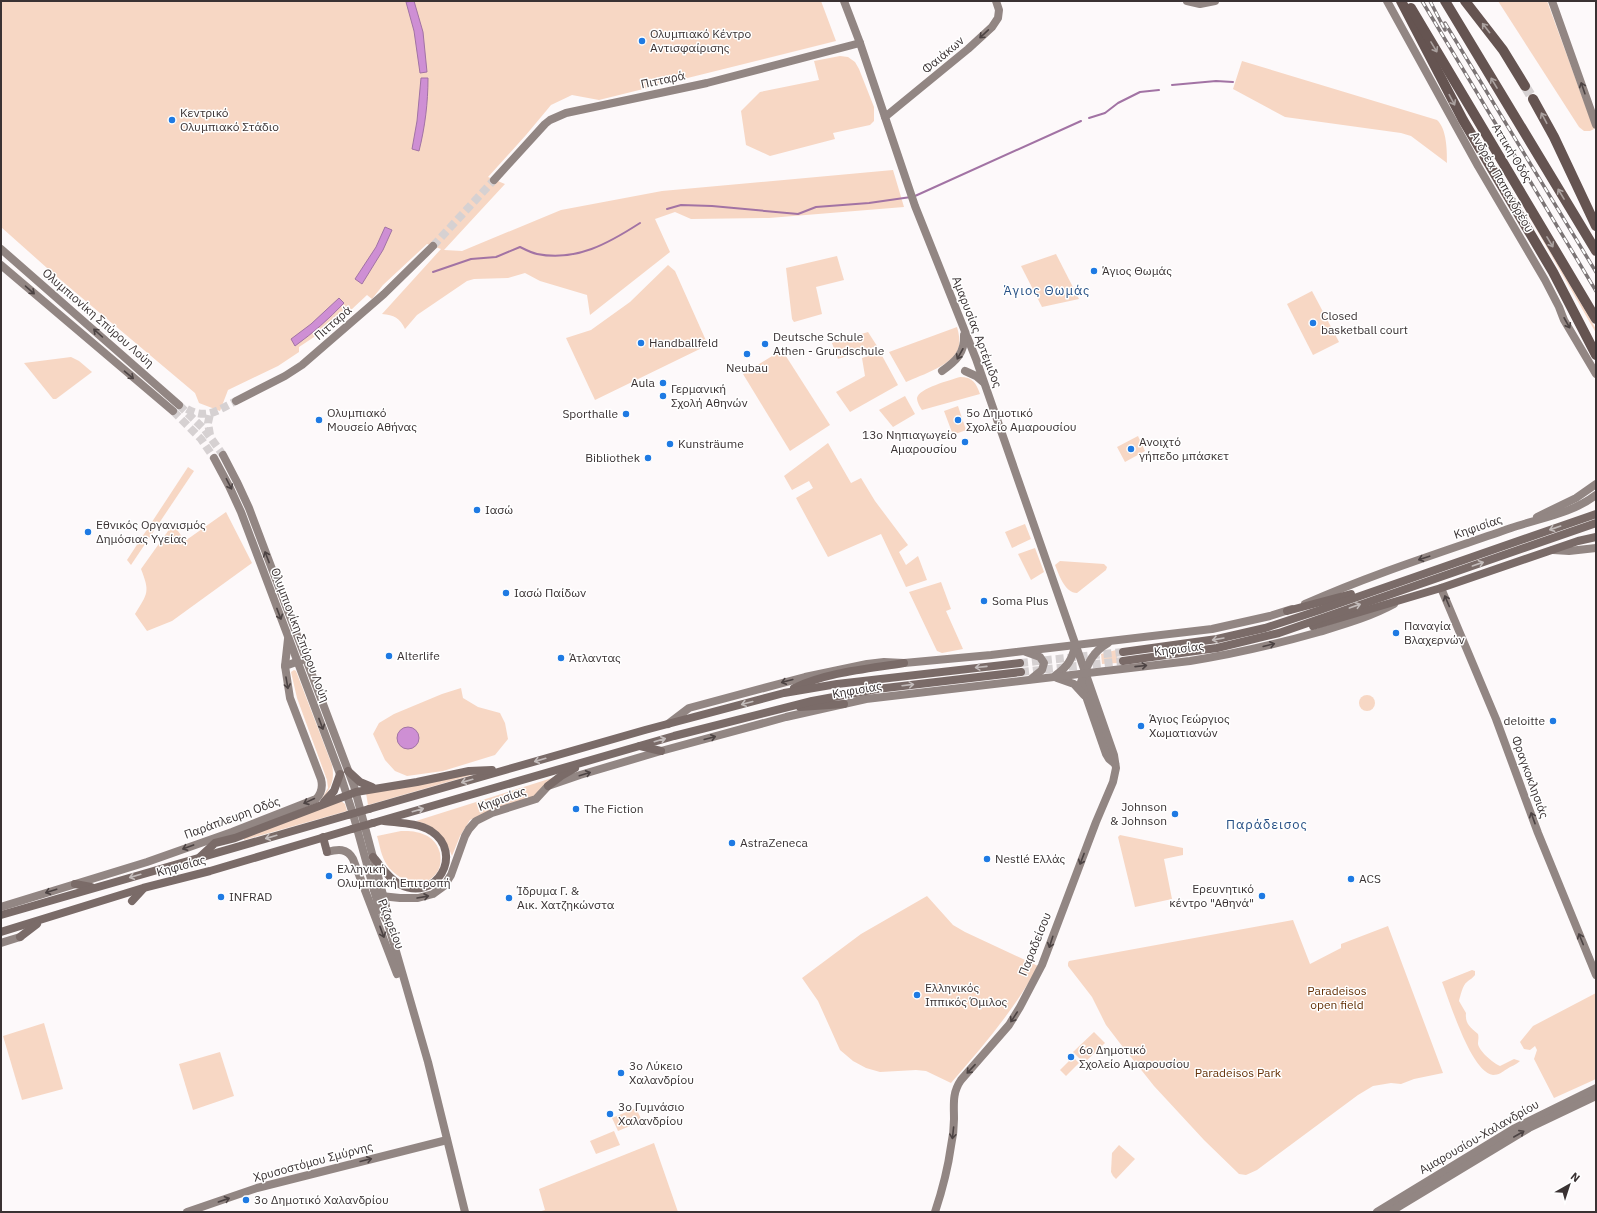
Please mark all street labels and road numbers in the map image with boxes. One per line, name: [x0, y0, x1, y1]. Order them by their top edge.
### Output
street label: Φαιάκων: [919, 33, 967, 77]
street label: Πιτταρά: [639, 67, 687, 92]
street label: Αττική Οδός: [1489, 121, 1536, 185]
street label: Ανδρέα Παπανδρέου: [1467, 129, 1537, 235]
street label: Ολυμπιονίκη Σπύρου Λούη: [39, 265, 157, 370]
street label: Αμαρυσίας Αρτέμιδος: [949, 274, 1006, 390]
street label: Πιτταρά: [311, 302, 355, 343]
street label: Κηφισίας: [1452, 511, 1504, 542]
street label: Ολυμπιονίκη Σπύρου Λούη: [268, 565, 333, 704]
street label: Κηφισίας: [1153, 638, 1205, 659]
street label: Κηφισίας: [831, 678, 883, 701]
street label: Φραγκοκλησιάς: [1509, 734, 1552, 820]
street label: Κηφισίας: [476, 783, 528, 814]
street label: Παράπλευρη Οδός: [182, 793, 282, 842]
street label: Κηφισίας: [155, 852, 207, 879]
street label: Ριζαρείου: [375, 896, 408, 951]
street label: Παραδείσου: [1015, 910, 1054, 978]
street label: Αμαρουσίου-Χαλανδρίου: [1416, 1096, 1541, 1177]
street label: Χρυσοστόμου Σμύρνης: [251, 1138, 375, 1185]

